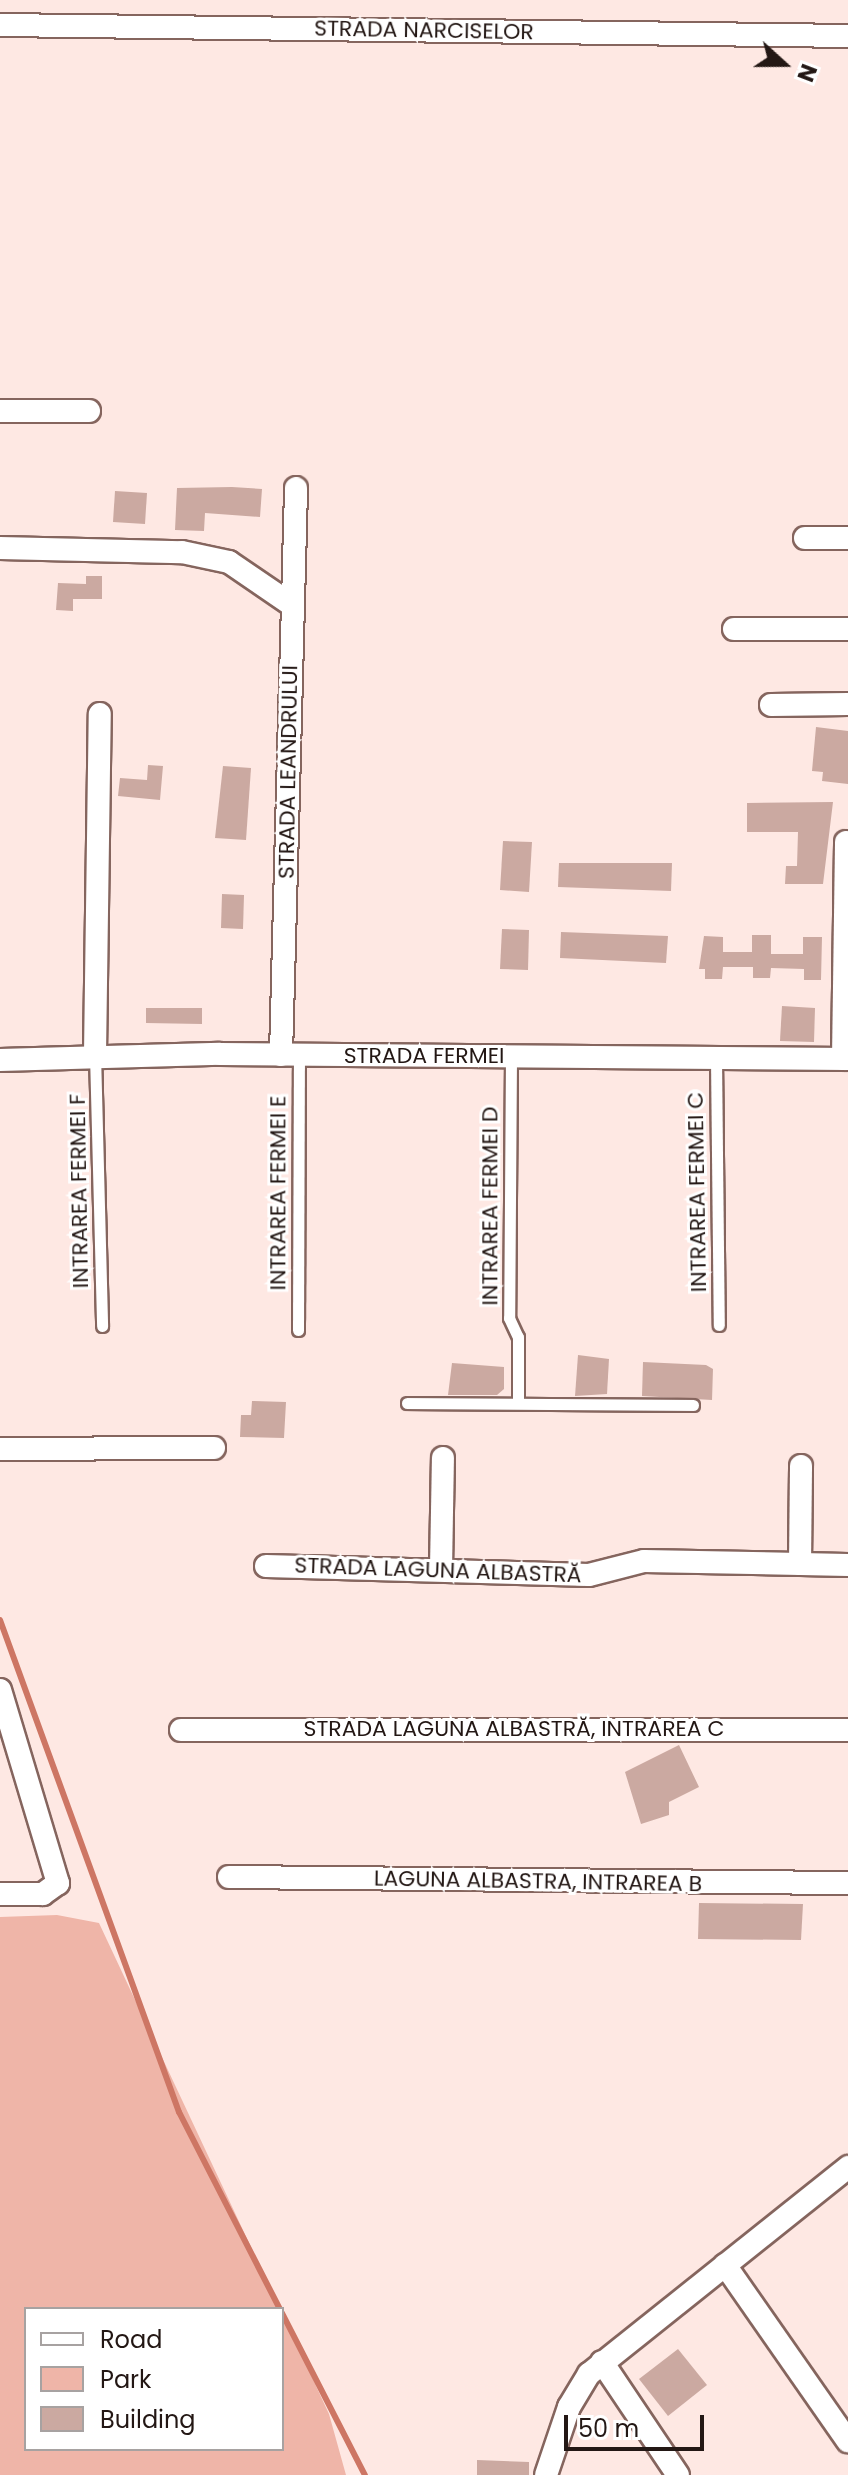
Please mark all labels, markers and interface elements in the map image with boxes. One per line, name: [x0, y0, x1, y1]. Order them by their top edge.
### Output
street label: STRADA NARCISELOR: [314, 15, 534, 45]
north arrow: [744, 24, 824, 104]
text: N: [789, 59, 824, 86]
street label: STRADA LEANDRULUI: [273, 665, 303, 879]
street label: STRADA FERMEI: [344, 1043, 504, 1069]
street label: INTRAREA FERMEI C: [682, 1091, 712, 1293]
street label: INTRAREA FERMEI F: [64, 1093, 94, 1289]
street label: INTRAREA FERMEI E: [265, 1096, 291, 1290]
street label: INTRAREA FERMEI D: [477, 1106, 503, 1306]
street label: STRADA LAGUNA ALBASTRĂ: [294, 1552, 582, 1588]
street label: STRADA LAGUNA ALBASTRĂ, INTRAREA C: [304, 1716, 724, 1742]
street label: LAGUNA ALBASTRA, INTRAREA B: [374, 1865, 702, 1897]
legend: [24, 2307, 284, 2451]
text: Road: [100, 2323, 162, 2356]
text: Park: [100, 2363, 151, 2396]
scale bar: [568, 2399, 708, 2449]
text: Building: [100, 2403, 196, 2436]
text: 50 m: [578, 2412, 639, 2445]

